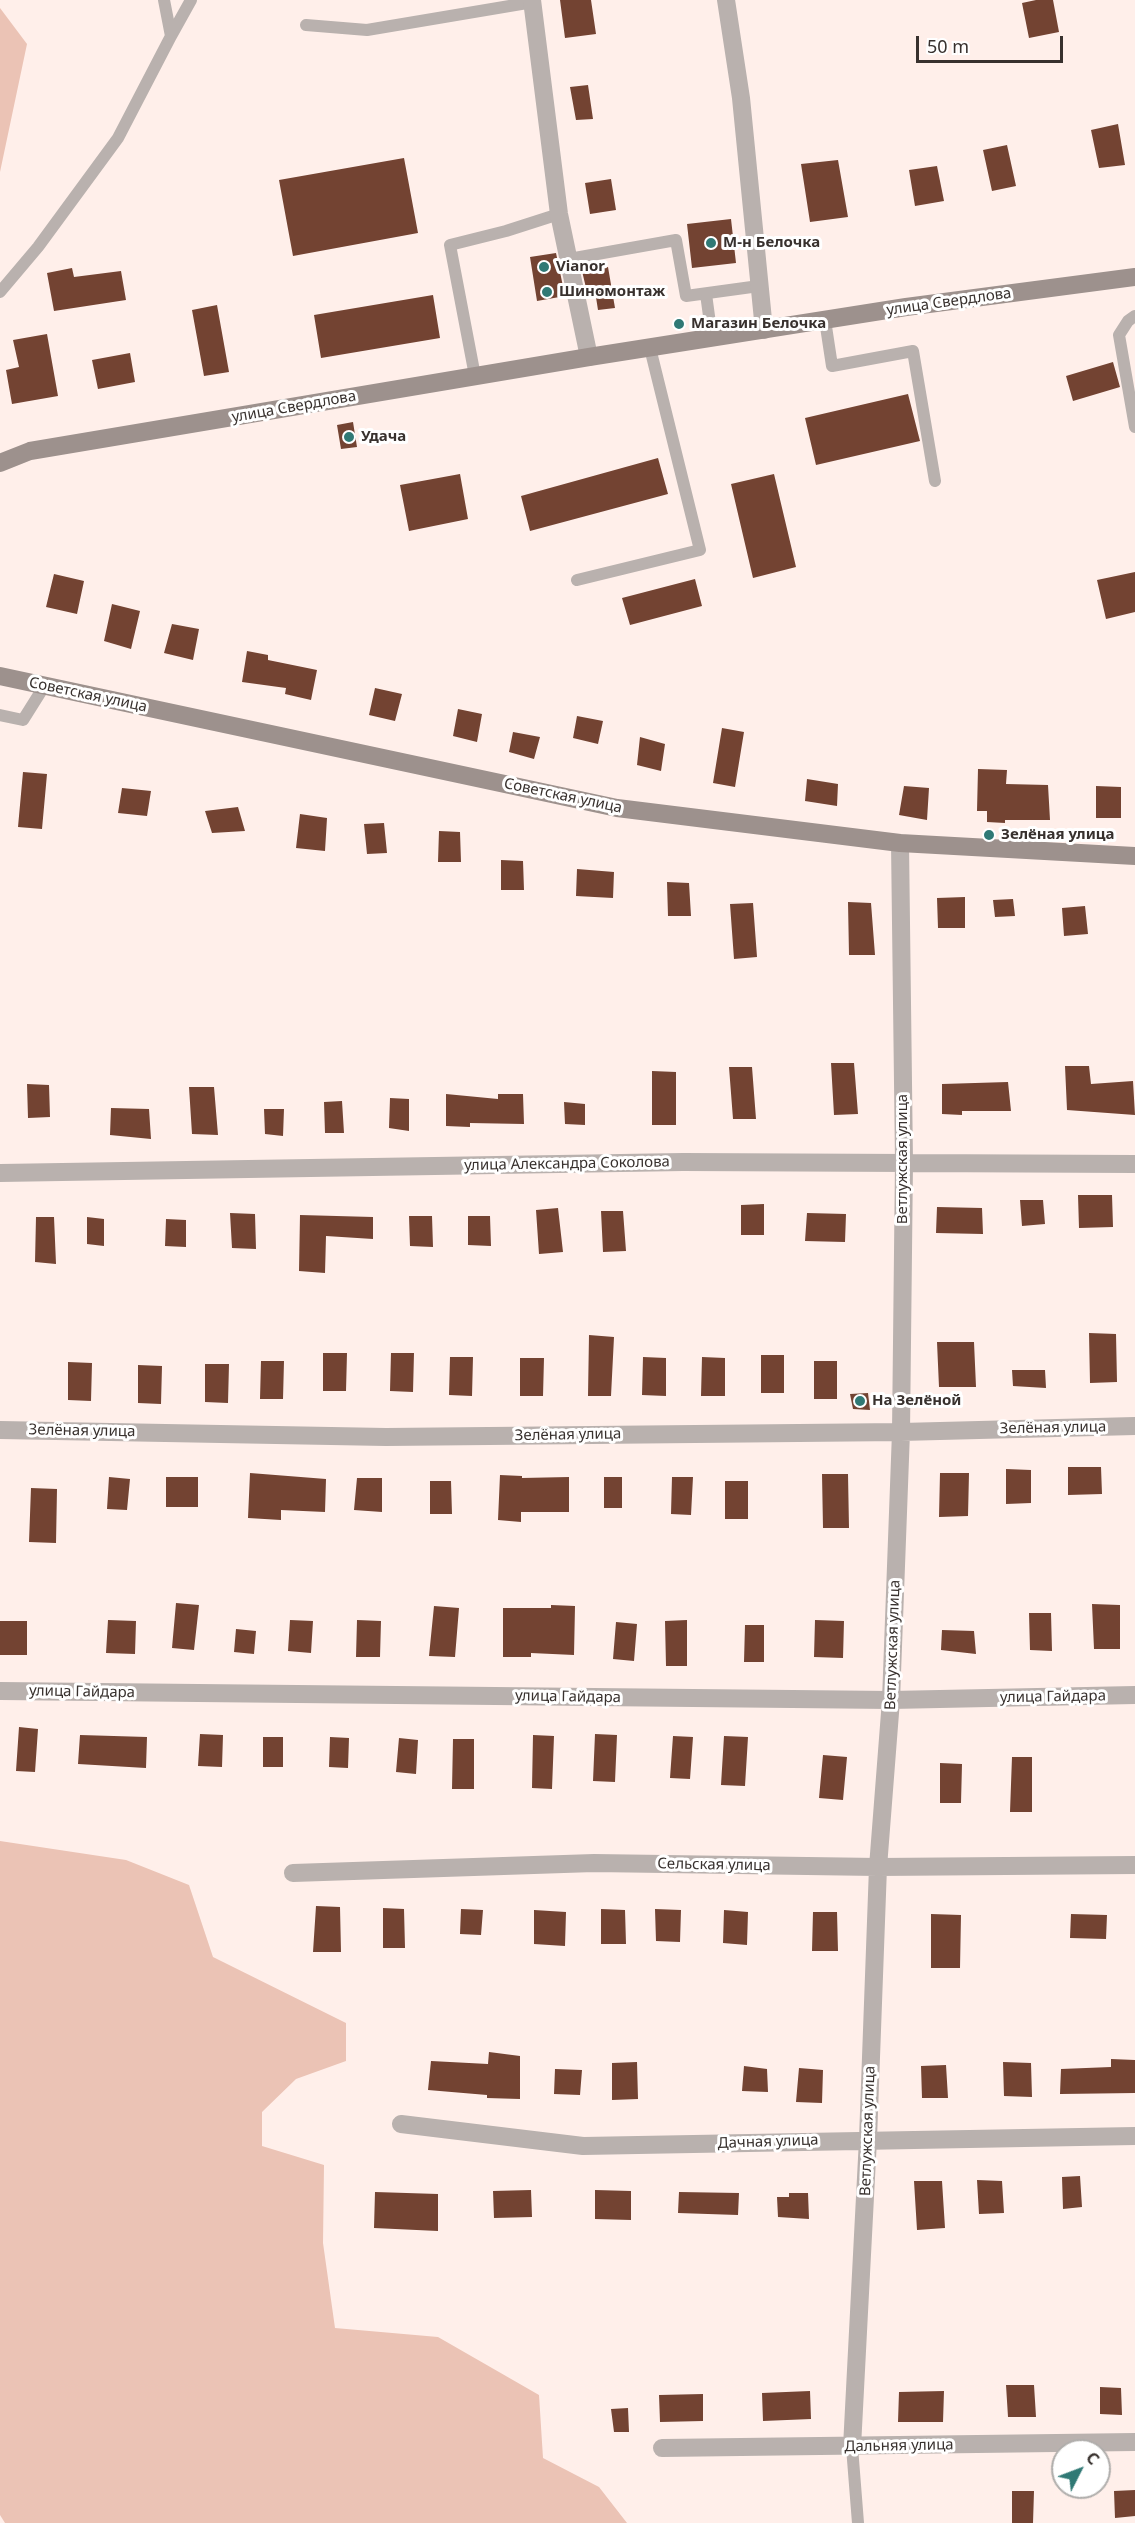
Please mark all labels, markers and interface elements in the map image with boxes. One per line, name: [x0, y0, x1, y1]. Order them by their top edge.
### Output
scale bar: [919, 24, 1066, 62]
text: 50 m: [927, 34, 969, 58]
place label: М-н Белочка: [723, 234, 820, 252]
marker: М-н Белочка: [704, 236, 718, 250]
place label: Vianor: [556, 258, 605, 276]
marker: Vianor: [537, 260, 551, 274]
place label: Шиномонтаж: [559, 283, 665, 301]
street label: улица Свердлова: [886, 284, 1012, 320]
marker: Шиномонтаж: [540, 285, 554, 299]
place label: Магазин Белочка: [691, 315, 826, 333]
marker: Магазин Белочка: [672, 317, 686, 331]
street label: улица Свердлова: [231, 387, 357, 427]
place label: Удача: [361, 428, 406, 446]
marker: Удача: [342, 430, 356, 444]
street label: Советская улица: [27, 674, 149, 716]
street label: Советская улица: [502, 775, 624, 817]
place label: Зелёная улица: [1001, 826, 1114, 844]
marker: Зелёная улица: [982, 828, 996, 842]
street label: Ветлужская улица: [894, 1094, 912, 1224]
street label: улица Александра Соколова: [464, 1153, 670, 1175]
place label: На Зелёной: [872, 1392, 961, 1410]
marker: На Зелёной: [853, 1394, 867, 1408]
street label: Зелёная улица: [1000, 1418, 1106, 1438]
street label: Зелёная улица: [29, 1421, 135, 1441]
street label: Зелёная улица: [515, 1425, 621, 1445]
street label: Ветлужская улица: [882, 1580, 904, 1710]
street label: улица Гайдара: [29, 1682, 135, 1702]
street label: улица Гайдара: [515, 1687, 621, 1707]
street label: улица Гайдара: [1000, 1687, 1106, 1707]
street label: Сельская улица: [657, 1855, 771, 1875]
street label: Ветлужская улица: [857, 2066, 879, 2196]
street label: Дачная улица: [717, 2131, 819, 2153]
street label: Дальняя улица: [844, 2436, 954, 2456]
north arrow: [1051, 2439, 1111, 2499]
text: С: [1081, 2447, 1105, 2469]

